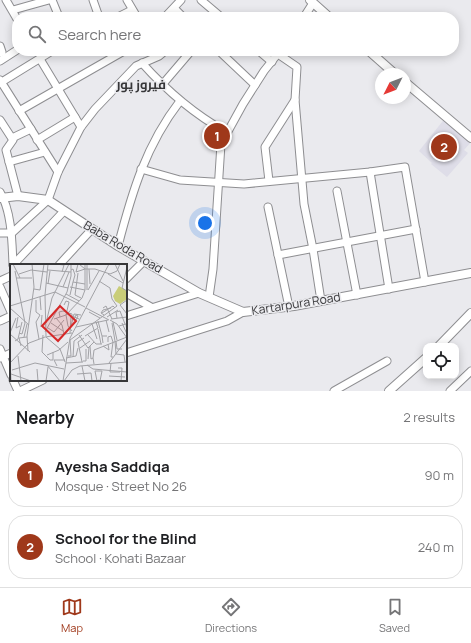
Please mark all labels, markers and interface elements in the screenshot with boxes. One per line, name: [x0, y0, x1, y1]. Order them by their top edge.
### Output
search box: [12, 12, 459, 56]
icon: search: [26, 23, 48, 45]
text: Search here: [58, 24, 141, 45]
north arrow: [375, 68, 411, 104]
district label: فیروز پور: [115, 75, 166, 94]
pin: 1: [204, 121, 230, 151]
pin: 2: [431, 132, 457, 162]
your location: [195, 213, 215, 233]
street label: Baba Roda Road: [81, 216, 166, 277]
inset map: [10, 264, 127, 381]
street label: Kartarpura Road: [250, 288, 342, 319]
map controls: [423, 343, 459, 379]
button: locate: [423, 343, 459, 379]
text: Nearby: [16, 406, 74, 429]
text: 2 results: [403, 408, 455, 426]
text: Ayesha Saddiqa: [55, 456, 170, 477]
text: 1: [27, 466, 33, 484]
text: 90 m: [424, 466, 454, 484]
text: Mosque · Street No 26: [55, 477, 187, 495]
text: School for the Blind: [55, 528, 197, 549]
text: 2: [26, 538, 34, 556]
text: 240 m: [418, 538, 454, 556]
text: School · Kohati Bazaar: [55, 549, 186, 567]
tab: Map: [61, 596, 83, 635]
tab: Directions: [205, 596, 257, 635]
tab: Saved: [379, 596, 410, 635]

